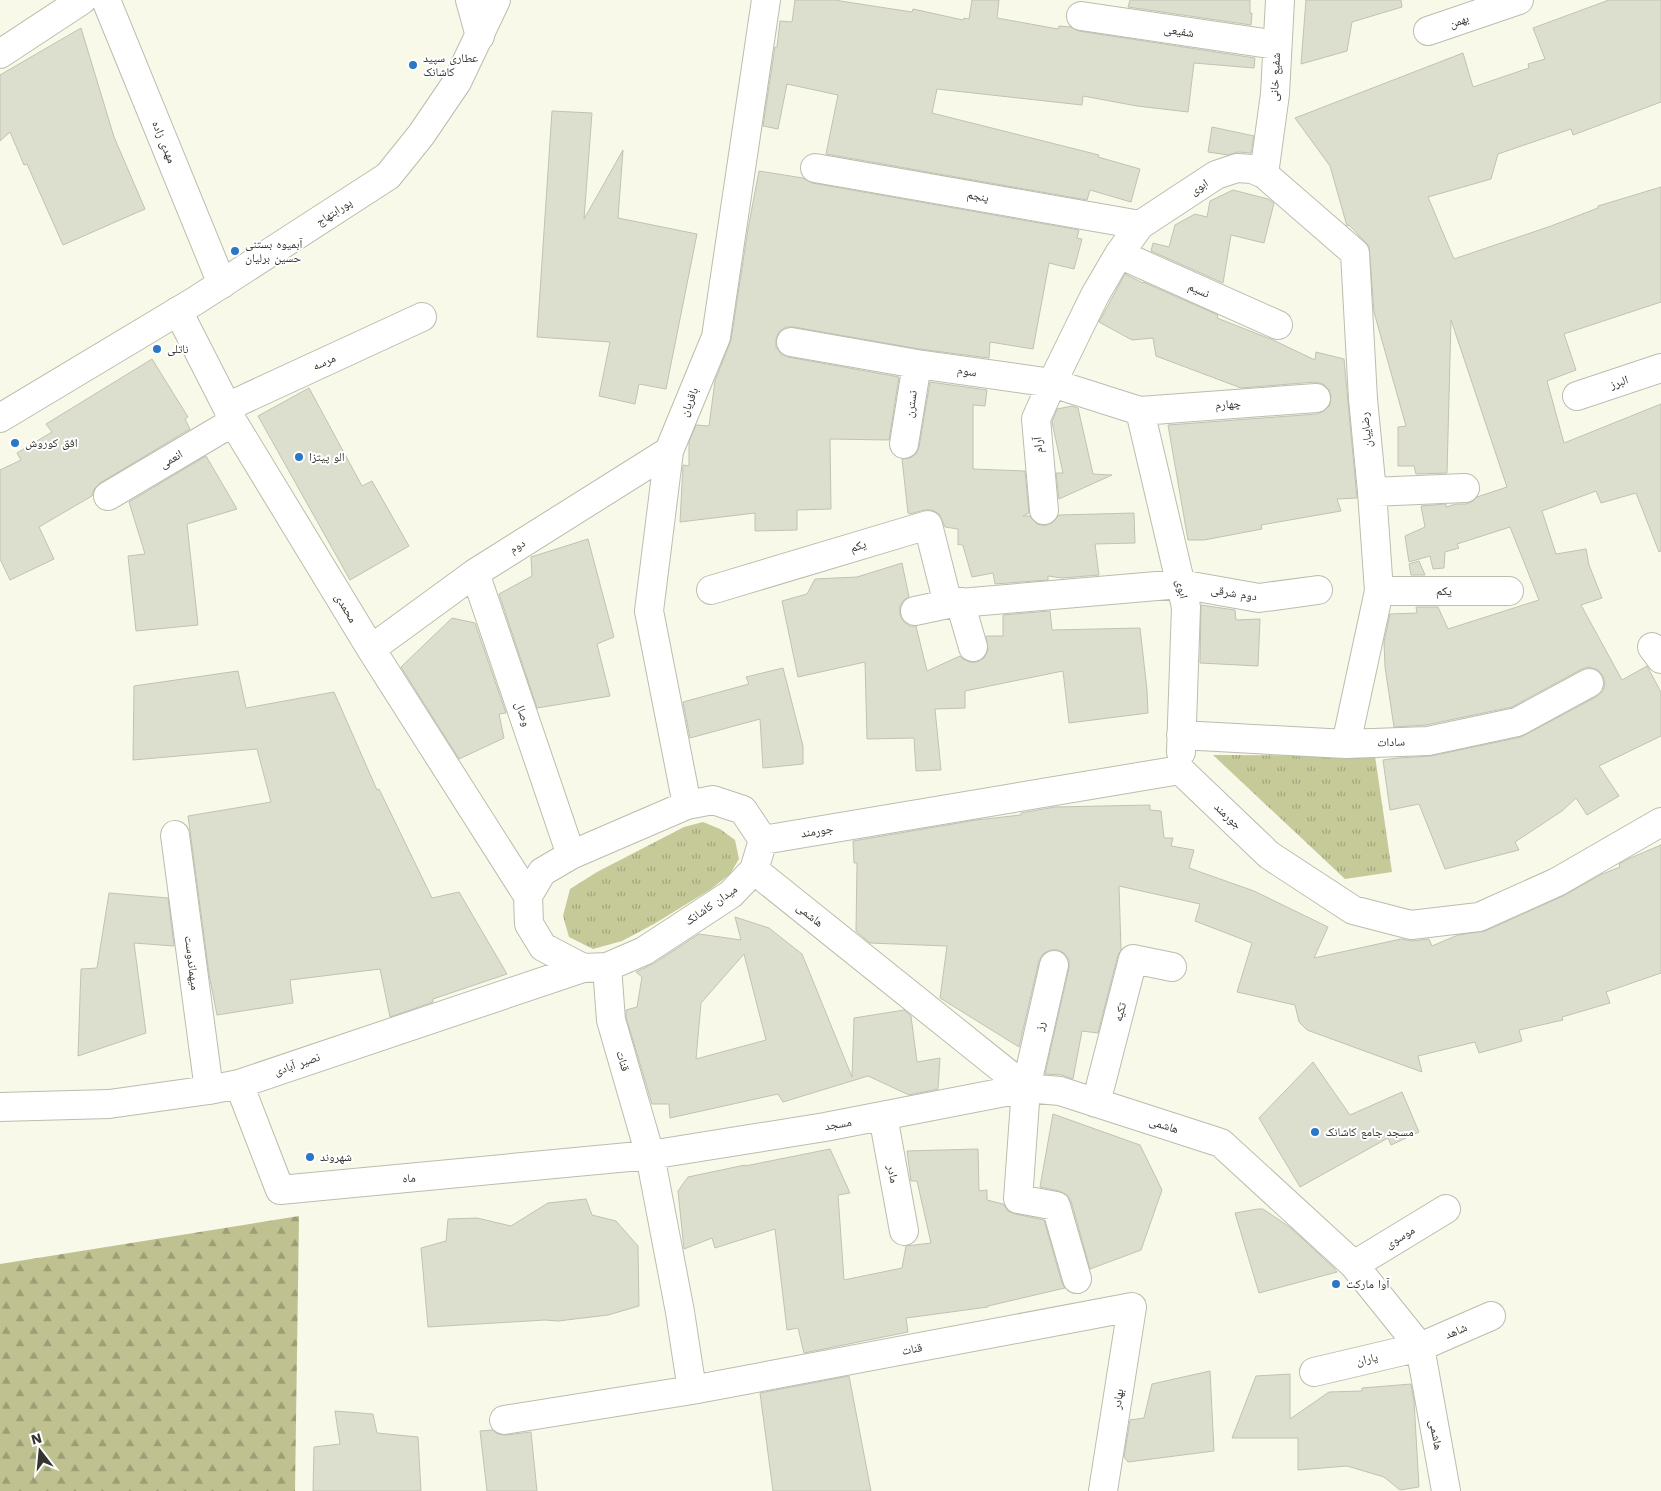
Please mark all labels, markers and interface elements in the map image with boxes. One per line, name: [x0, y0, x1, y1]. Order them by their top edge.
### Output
street label: بهمن: [1447, 11, 1471, 31]
street label: شفیعی: [1163, 22, 1195, 40]
place label: عطاری سپید کاشانک: [423, 51, 478, 79]
street label: شفیع خانی: [1267, 52, 1283, 102]
marker: عطاری سپید کاشانک: [407, 59, 419, 71]
street label: مهدی زاده: [149, 119, 179, 165]
street label: ابوی: [1187, 176, 1211, 198]
street label: پنجم: [966, 187, 990, 206]
street label: پورابتهاج: [313, 195, 355, 229]
place label: آبمیوه بستنی حسین برلیان: [245, 237, 303, 265]
marker: آبمیوه بستنی حسین برلیان: [229, 245, 241, 257]
street label: نسیم: [1186, 279, 1212, 302]
place label: ناتلی: [167, 342, 189, 356]
marker: ناتلی: [151, 343, 163, 355]
street label: مرسه: [310, 351, 338, 373]
street label: سوم: [956, 363, 978, 380]
street label: البرز: [1607, 372, 1630, 392]
street label: باقریان: [677, 385, 702, 419]
street label: نسترن: [902, 389, 920, 419]
street label: چهارم: [1215, 396, 1242, 413]
street label: رضاییان: [1357, 411, 1375, 448]
street label: آرام: [1030, 435, 1047, 454]
place label: افق کوروش: [25, 436, 78, 450]
marker: افق کوروش: [9, 437, 21, 449]
street label: انعمی: [157, 447, 185, 471]
place label: الو پیتزا: [309, 450, 345, 464]
marker: الو پیتزا: [293, 451, 305, 463]
street label: دوم: [506, 536, 528, 557]
street label: یکم: [848, 537, 868, 556]
street label: ابوی: [1173, 578, 1191, 600]
street label: دوم شرقی: [1210, 582, 1258, 605]
street label: یکم: [1436, 584, 1452, 599]
street label: محمدی: [332, 591, 360, 625]
street label: وصال: [512, 700, 534, 728]
street label: سادات: [1377, 735, 1405, 749]
street label: جورمند: [1211, 800, 1245, 833]
street label: جورمند: [800, 821, 835, 841]
street label: میدان کاشانک: [682, 882, 740, 928]
street label: هاشمی: [794, 900, 826, 930]
street label: میهماندوست: [182, 935, 202, 991]
street label: تکیه: [1111, 1000, 1129, 1023]
street label: رز: [1032, 1020, 1048, 1033]
street label: قنات: [613, 1049, 633, 1073]
street label: نصیر آبادی: [272, 1050, 322, 1079]
street label: هاشمی: [1147, 1114, 1181, 1136]
street label: مسجد: [823, 1115, 853, 1133]
place label: مسجد جامع کاشانک: [1325, 1125, 1414, 1139]
marker: مسجد جامع کاشانک: [1309, 1126, 1321, 1138]
place label: شهروند: [320, 1150, 352, 1164]
marker: شهروند: [304, 1151, 316, 1163]
street label: مادر: [884, 1163, 901, 1184]
street label: ماه: [402, 1170, 416, 1186]
street label: موسوی: [1383, 1223, 1417, 1251]
place label: آوا مارکت: [1346, 1277, 1390, 1291]
marker: آوا مارکت: [1330, 1278, 1342, 1290]
street label: شاهد: [1443, 1320, 1469, 1342]
street label: قنات: [900, 1340, 924, 1358]
street label: یاران: [1355, 1350, 1379, 1368]
street label: بهادر: [1109, 1388, 1127, 1411]
street label: هاشمی: [1426, 1419, 1446, 1451]
north arrow: [15, 1426, 65, 1476]
text: N: [29, 1429, 44, 1448]

